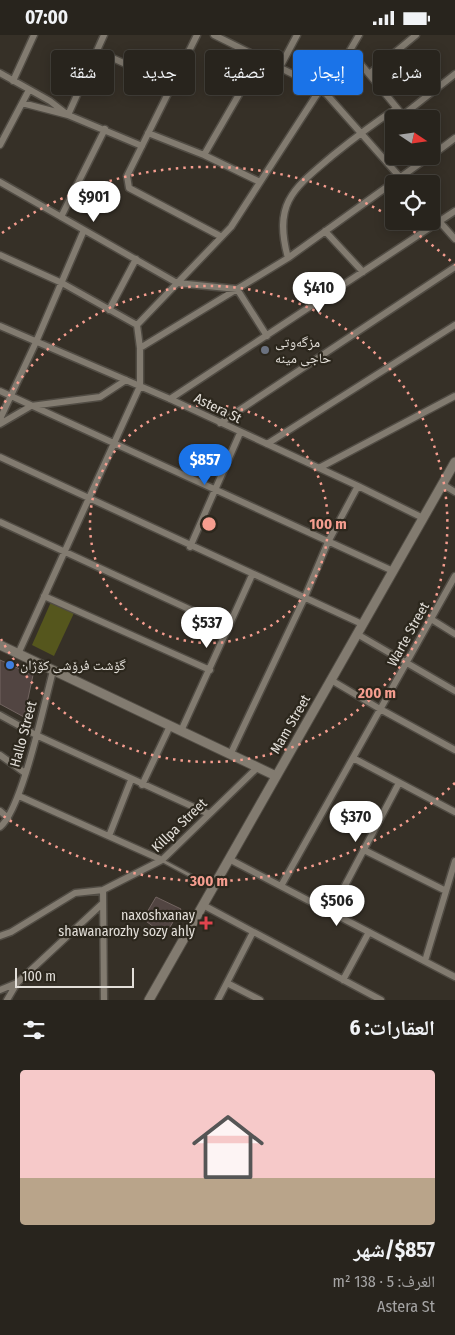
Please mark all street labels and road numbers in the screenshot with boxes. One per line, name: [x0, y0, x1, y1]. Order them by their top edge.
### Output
street label: Astera St: [191, 390, 245, 427]
street label: Warte Street: [384, 599, 433, 669]
street label: Mam Street: [267, 691, 314, 757]
street label: Hallo Street: [7, 699, 41, 769]
street label: Killpa Street: [148, 795, 211, 856]

